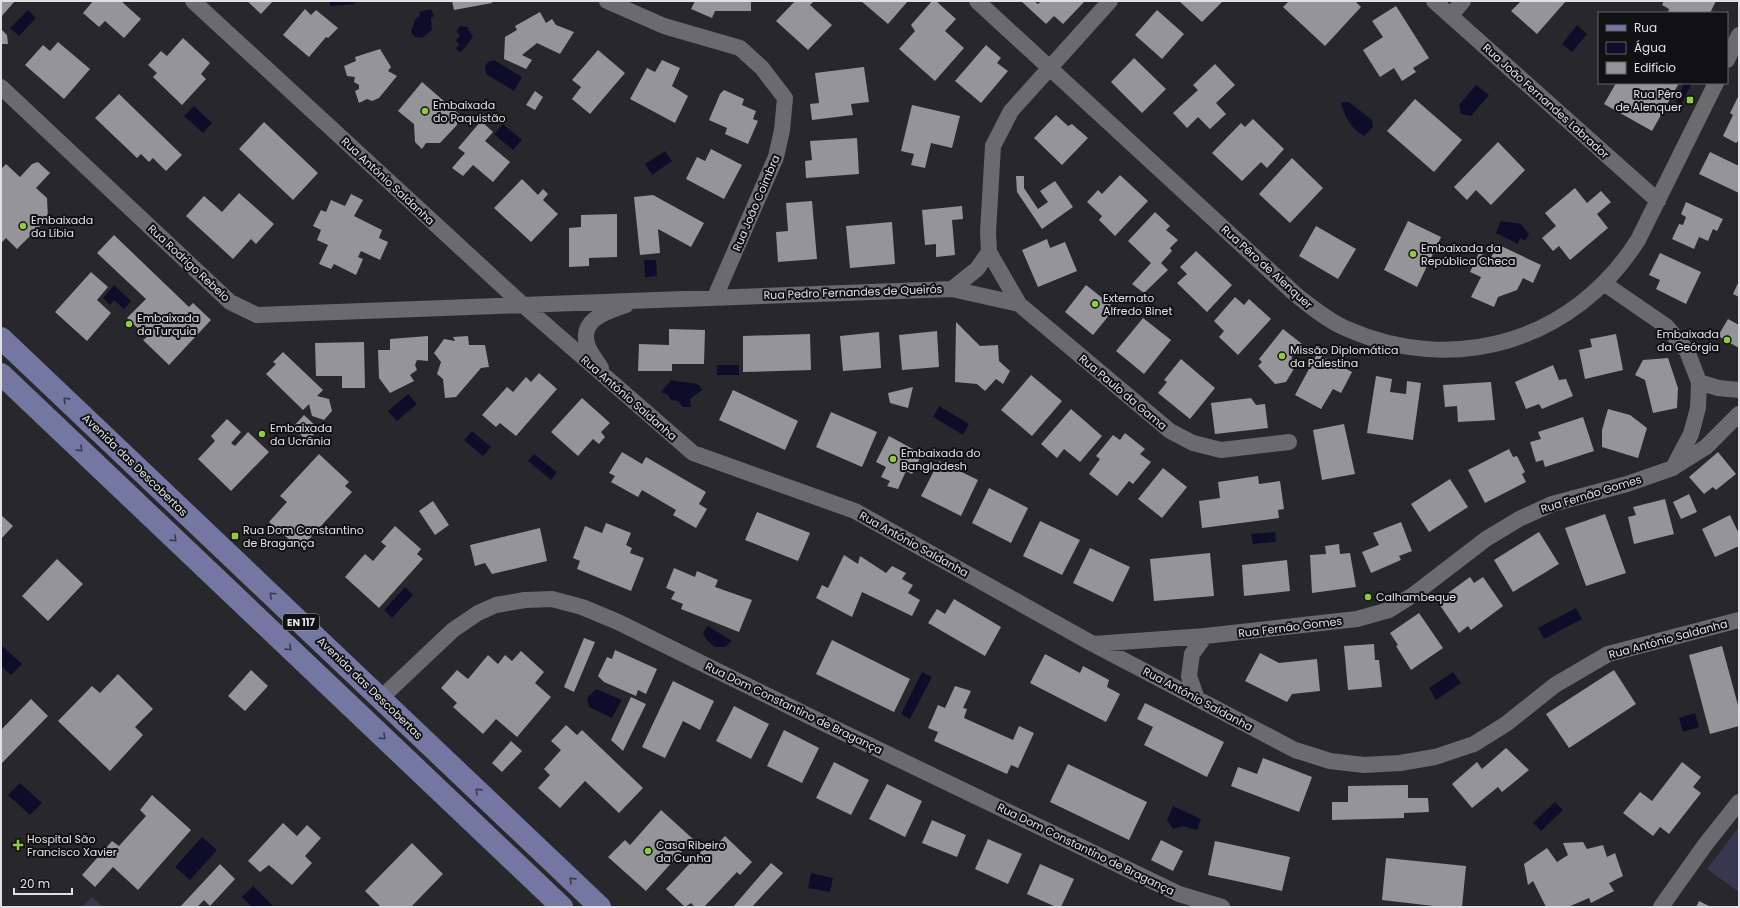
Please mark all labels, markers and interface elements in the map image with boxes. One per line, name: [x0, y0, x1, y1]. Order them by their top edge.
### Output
legend: [1598, 12, 1728, 84]
text: Rua: [1634, 19, 1657, 36]
text: Água: [1634, 39, 1666, 56]
street label: Rua João Fernandes Labrador: [1479, 40, 1613, 162]
text: Edifício: [1634, 59, 1676, 76]
place label: Rua Pêro de Alenquer: [1615, 86, 1682, 115]
marker: Rua Pêro de Alenquer: [1685, 95, 1695, 105]
place label: Embaixada do Paquistão: [433, 97, 506, 126]
marker: Embaixada do Paquistão: [420, 106, 430, 116]
street label: Rua António Saldanha: [338, 133, 438, 229]
street label: Rua João Coimbra: [729, 152, 783, 254]
place label: Embaixada da Líbia: [31, 212, 93, 241]
marker: Embaixada da Líbia: [18, 221, 28, 231]
street label: Rua Rodrigo Rebelo: [144, 221, 234, 305]
street label: Rua Pêro de Alenquer: [1218, 222, 1316, 312]
place label: Embaixada da República Checa: [1421, 240, 1515, 269]
marker: Embaixada da República Checa: [1408, 249, 1418, 259]
street label: Rua Pedro Fernandes de Queirós: [763, 281, 943, 303]
place label: Externato Alfredo Binet: [1103, 290, 1172, 319]
marker: Externato Alfredo Binet: [1090, 299, 1100, 309]
place label: Embaixada da Turquia: [137, 310, 199, 339]
marker: Embaixada da Turquia: [124, 319, 134, 329]
place label: Embaixada da Geórgia: [1657, 326, 1719, 355]
marker: Embaixada da Geórgia: [1722, 335, 1732, 345]
place label: Missão Diplomática da Palestina: [1290, 342, 1398, 371]
street label: Rua Paulo da Gama: [1076, 350, 1170, 434]
marker: Missão Diplomática da Palestina: [1277, 351, 1287, 361]
street label: Rua António Saldanha: [578, 352, 680, 444]
one-way arrow: [63, 397, 71, 404]
street label: Avenida das Descobertas: [79, 410, 191, 520]
place label: Embaixada da Ucrânia: [270, 420, 332, 449]
marker: Embaixada da Ucrânia: [257, 429, 267, 439]
one-way arrow: [75, 445, 83, 452]
place label: Embaixada do Bangladesh: [901, 445, 981, 474]
marker: Embaixada do Bangladesh: [888, 454, 898, 464]
street label: Rua Fernão Gomes: [1539, 471, 1644, 517]
street label: Rua António Saldanha: [857, 507, 971, 581]
place label: Rua Dom Constantino de Bragança: [243, 522, 364, 551]
marker: Rua Dom Constantino de Bragança: [230, 531, 240, 541]
one-way arrow: [169, 534, 177, 542]
place label: Calhambeque: [1376, 589, 1456, 605]
one-way arrow: [269, 592, 277, 600]
marker: Calhambeque: [1363, 592, 1373, 602]
street label: Rua Fernão Gomes: [1237, 613, 1343, 641]
road number: EN 117: [283, 614, 319, 630]
street label: Rua António Saldanha: [1607, 615, 1729, 663]
street label: Avenida das Descobertas: [314, 633, 426, 743]
one-way arrow: [284, 643, 292, 651]
street label: Rua Dom Constantino de Bragança: [703, 658, 885, 758]
street label: Rua António Saldanha: [1140, 663, 1256, 735]
one-way arrow: [378, 733, 386, 740]
one-way arrow: [475, 788, 483, 795]
street label: Rua Dom Constantino de Bragança: [995, 799, 1177, 899]
place label: Hospital São Francisco Xavier: [27, 831, 117, 860]
place label: Casa Ribeiro da Cunha: [656, 837, 726, 866]
marker: Hospital São Francisco Xavier: [12, 839, 24, 851]
marker: Casa Ribeiro da Cunha: [643, 846, 653, 856]
scale bar: [14, 870, 72, 896]
text: 20 m: [20, 875, 50, 892]
one-way arrow: [569, 877, 577, 885]

